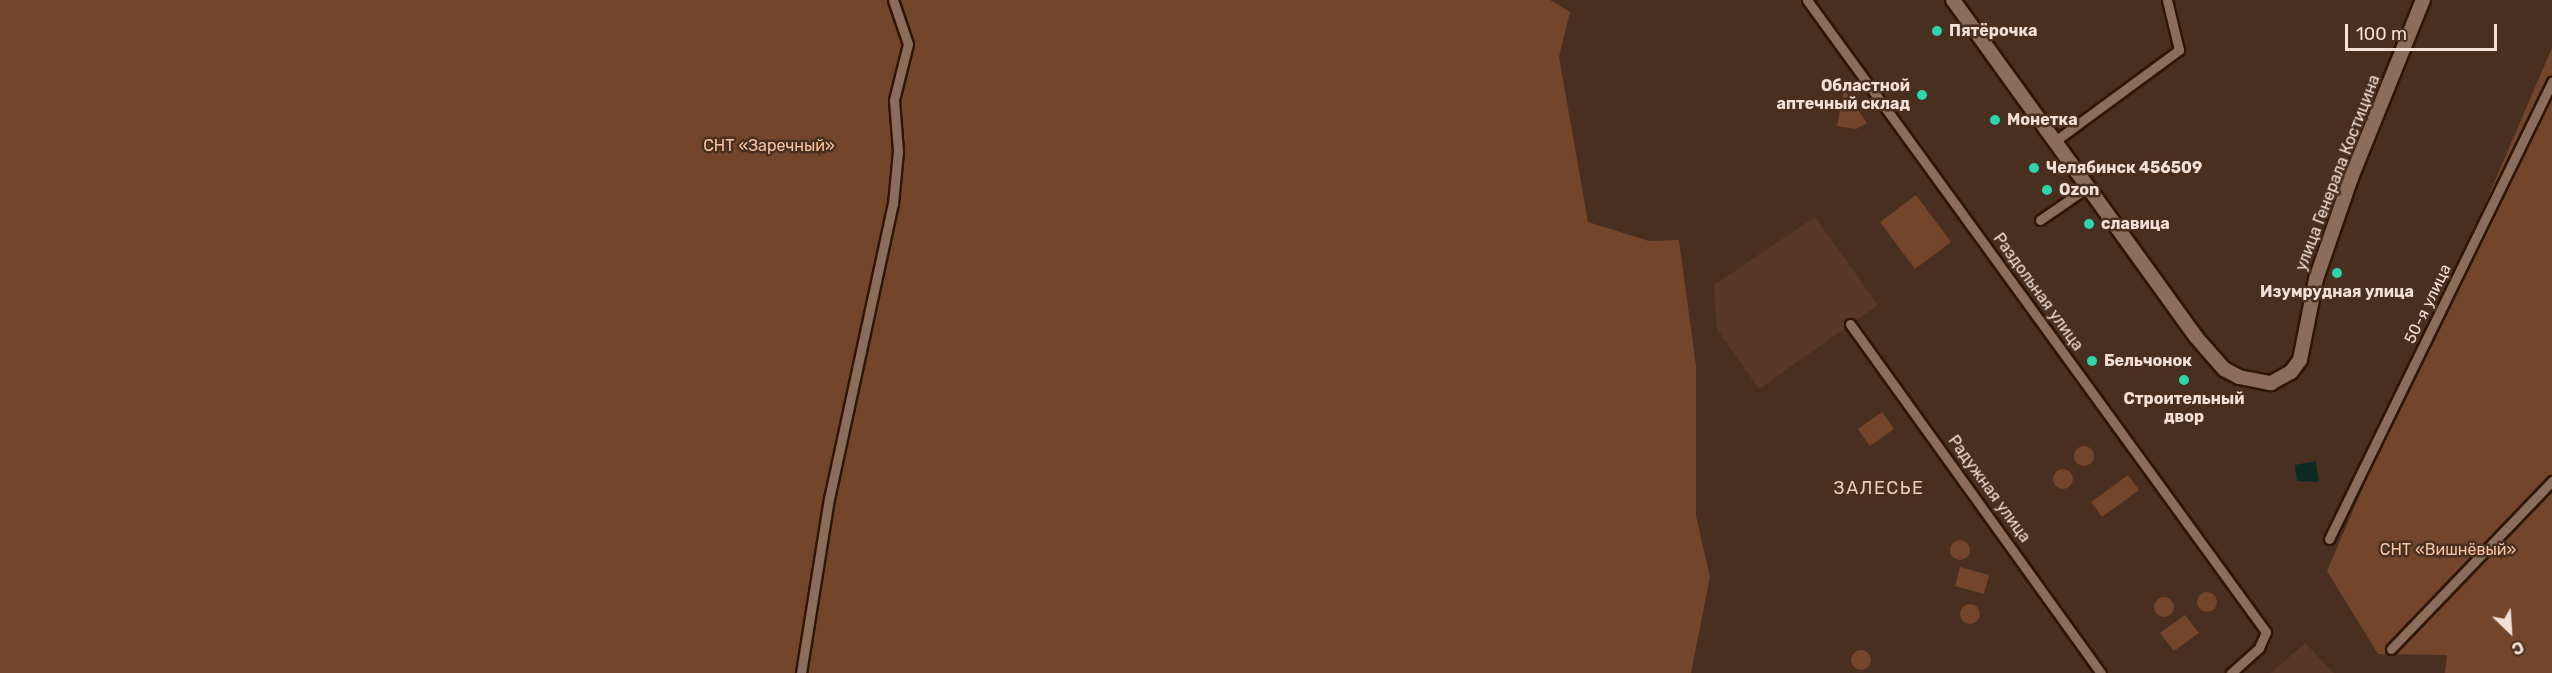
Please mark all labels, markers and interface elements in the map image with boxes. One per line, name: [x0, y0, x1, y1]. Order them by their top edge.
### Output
scale bar: [2348, 12, 2500, 50]
place label: Пятёрочка: [1949, 21, 2038, 41]
text: 100 m: [2356, 23, 2407, 45]
marker: Пятёрочка: [1930, 24, 1944, 38]
street label: улица Генерала Костицина: [2292, 72, 2384, 274]
place label: Областной аптечный склад: [1776, 76, 1910, 114]
marker: Областной аптечный склад: [1915, 88, 1929, 102]
place label: Монетка: [2007, 110, 2078, 130]
marker: Монетка: [1988, 113, 2002, 127]
park label: СНТ «Заречный»: [703, 136, 835, 156]
place label: Челябинск 456509: [2046, 158, 2202, 178]
marker: Челябинск 456509: [2027, 161, 2041, 175]
place label: Ozon: [2059, 180, 2099, 200]
marker: Ozon: [2040, 183, 2054, 197]
place label: славица: [2101, 214, 2170, 234]
marker: славица: [2082, 217, 2096, 231]
street label: Раздольная улица: [1989, 230, 2087, 354]
street label: 50-я улица: [2401, 261, 2455, 347]
marker: Изумрудная улица: [2330, 266, 2344, 280]
place label: Изумрудная улица: [2260, 282, 2414, 302]
place label: Бельчонок: [2104, 351, 2192, 371]
marker: Бельчонок: [2085, 354, 2099, 368]
marker: Строительный двор: [2177, 373, 2191, 387]
place label: Строительный двор: [2124, 389, 2244, 427]
street label: Радужная улица: [1944, 432, 2034, 546]
district label: ЗАЛЕСЬЕ: [1834, 477, 1924, 499]
park label: СНТ «Вишнёвый»: [2380, 540, 2516, 560]
north arrow: [2480, 601, 2540, 661]
text: С: [2509, 637, 2527, 659]

